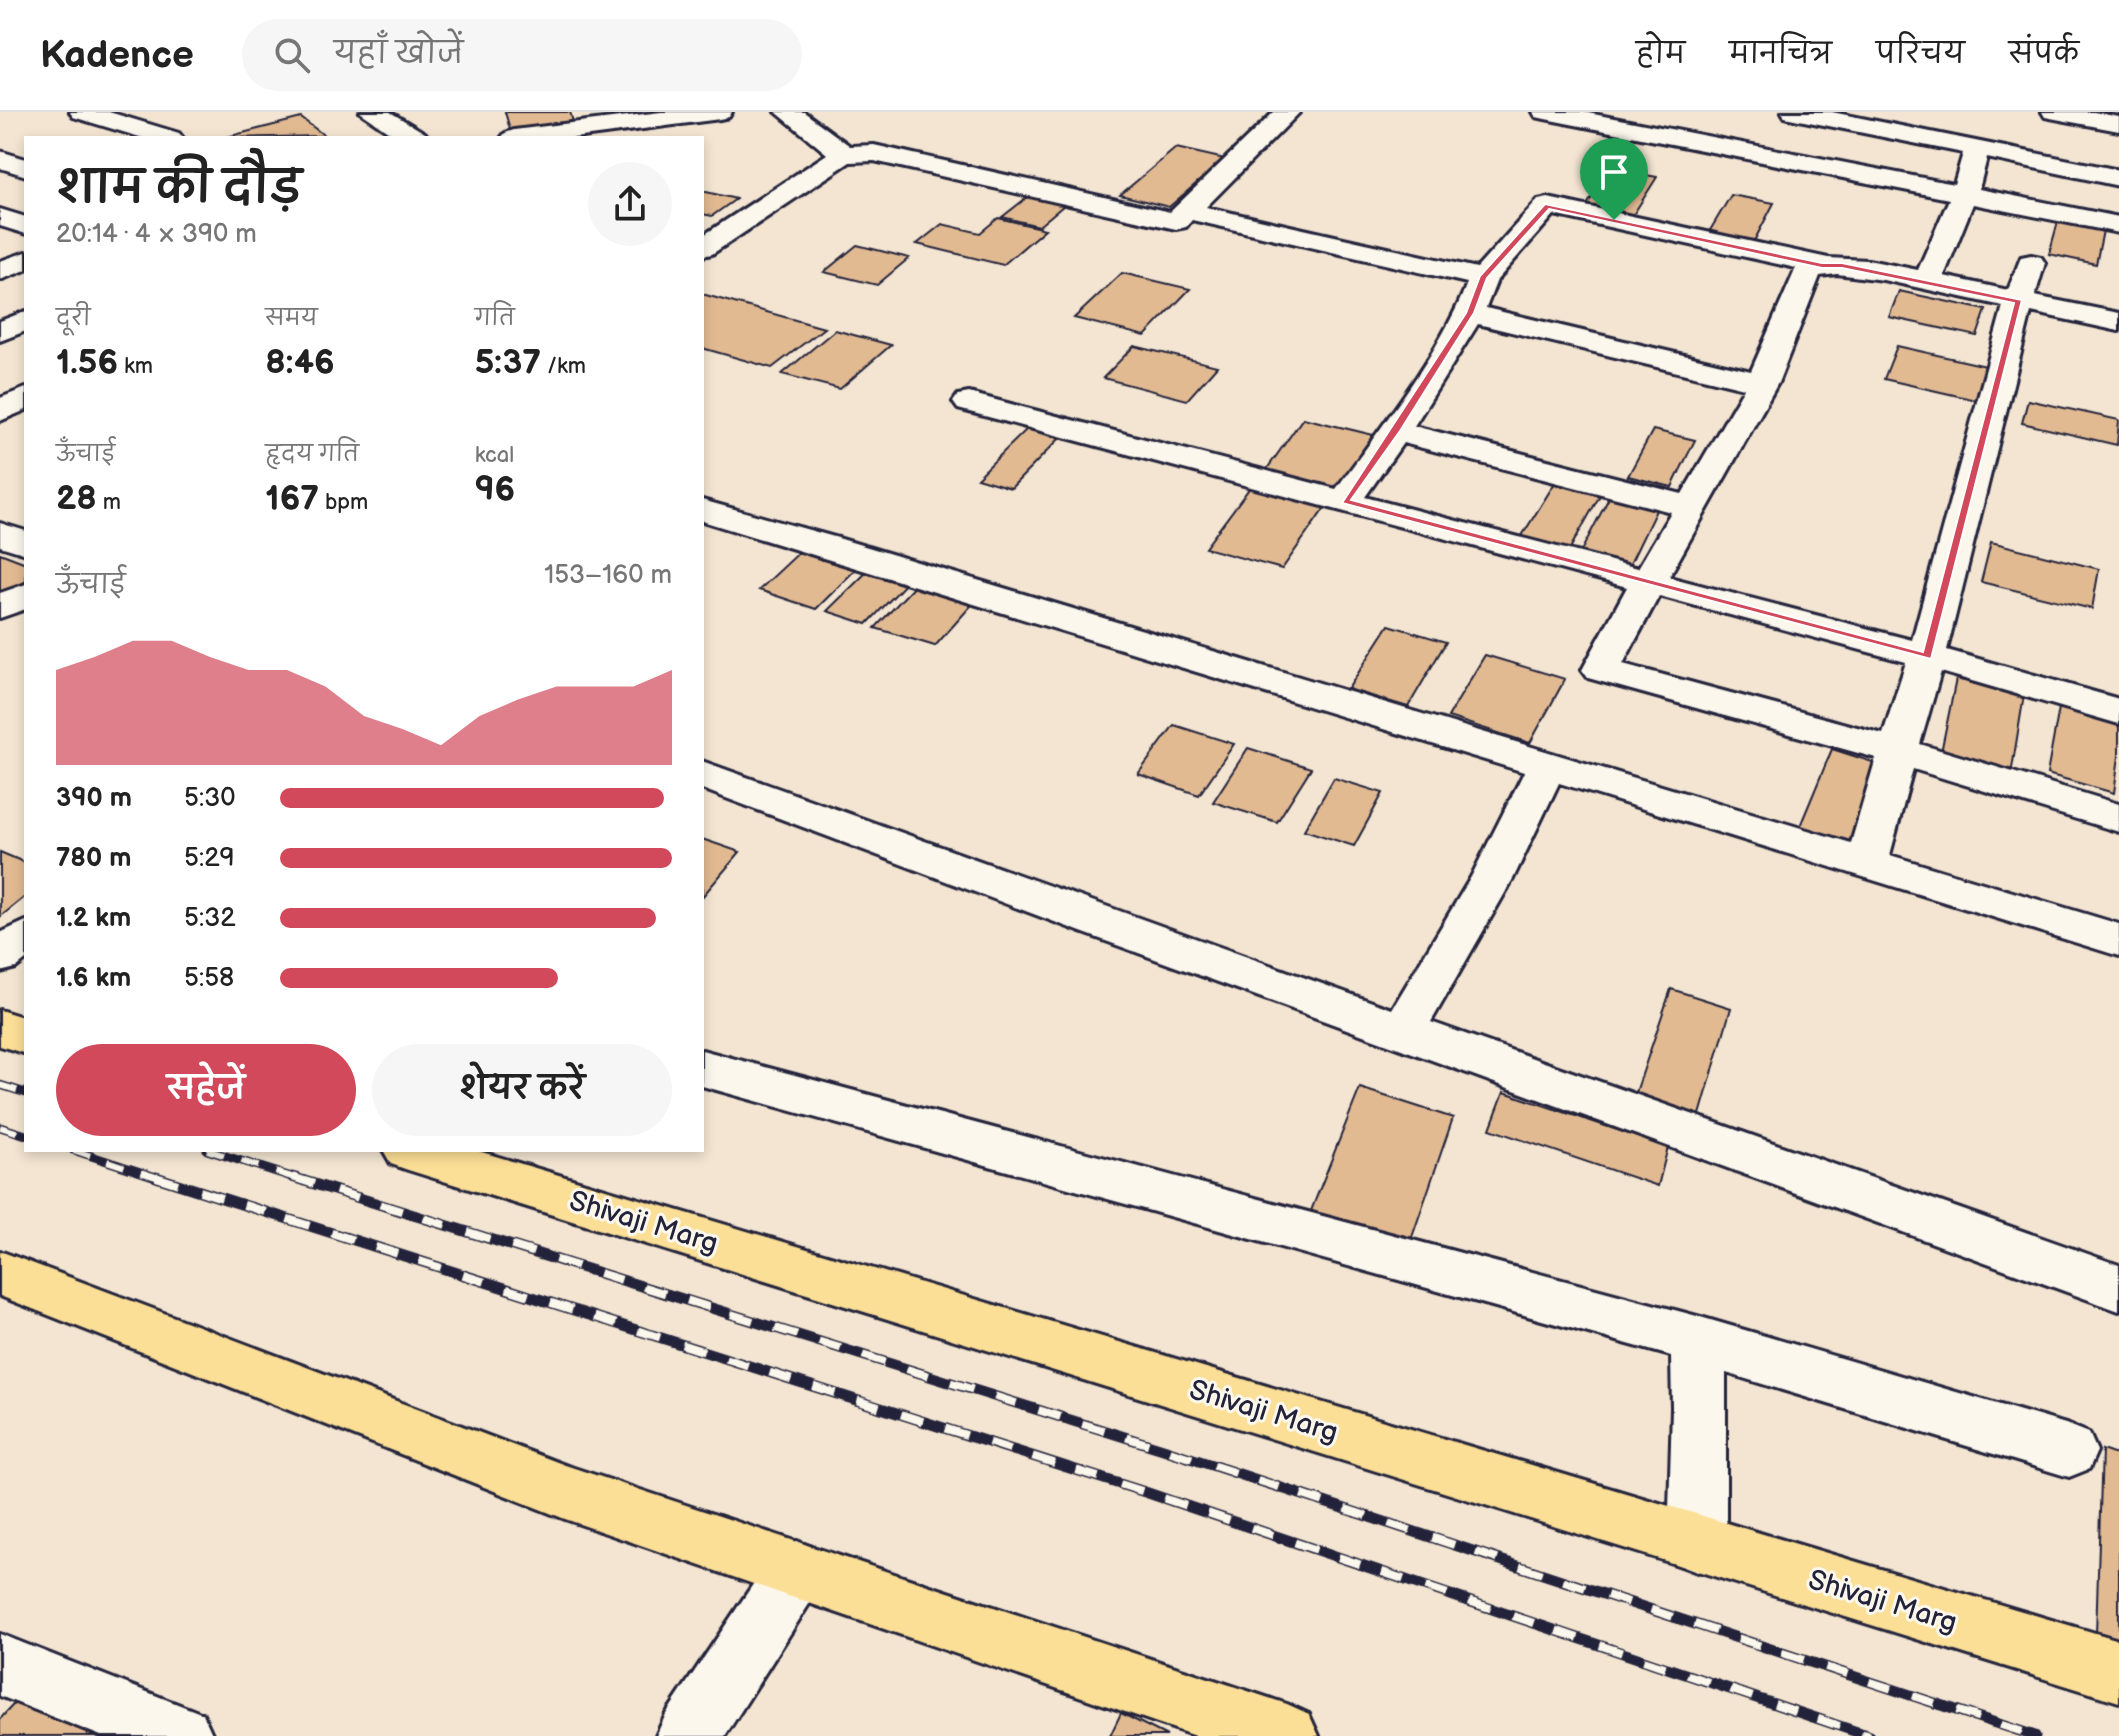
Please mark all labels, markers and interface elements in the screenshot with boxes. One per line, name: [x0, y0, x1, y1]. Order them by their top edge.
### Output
search box: [242, 19, 802, 91]
text: Kadence: [40, 33, 194, 78]
icon: search: [270, 33, 314, 77]
text: यहाँ खोजें: [334, 36, 463, 72]
text: होम: [1636, 38, 1685, 71]
text: मानचित्र: [1729, 38, 1832, 71]
text: परिचय: [1876, 38, 1965, 71]
text: संपर्क: [2009, 38, 2079, 71]
pin: [1580, 138, 1648, 220]
icon: arrive: [1592, 150, 1636, 194]
text: शाम की दौड़: [56, 162, 302, 215]
button: share: [588, 162, 672, 246]
text: 20:14 · 4 × 390 m: [56, 219, 257, 250]
text: दूरी: [56, 305, 91, 332]
text: समय: [265, 305, 318, 332]
text: गति: [475, 305, 515, 332]
text: 1.56: [56, 342, 118, 383]
text: 8:46: [265, 342, 335, 383]
text: 5:37: [475, 342, 541, 383]
text: km: [118, 353, 153, 380]
text: /km: [541, 353, 586, 380]
text: ऊँचाई: [56, 441, 115, 468]
text: हृदय गति: [265, 441, 359, 468]
text: kcal: [475, 442, 514, 469]
text: 96: [475, 469, 515, 510]
text: 28: [56, 478, 97, 519]
text: 167: [265, 478, 319, 519]
text: m: [97, 489, 121, 516]
text: bpm: [319, 489, 368, 516]
text: 153–160 m: [544, 560, 672, 591]
text: ऊँचाई: [56, 570, 126, 601]
text: 390 m: [56, 783, 132, 814]
text: 5:30: [184, 783, 235, 814]
text: 780 m: [56, 843, 131, 874]
text: 5:29: [184, 843, 235, 874]
text: 1.2 km: [56, 903, 131, 934]
text: 5:32: [184, 903, 235, 934]
text: 1.6 km: [56, 963, 131, 994]
text: 5:58: [184, 963, 234, 994]
button: सहेजें: [56, 1044, 356, 1136]
button: शेयर करें: [372, 1044, 672, 1136]
street label: Shivaji Marg: [565, 1184, 722, 1261]
street label: Shivaji Marg: [1185, 1373, 1342, 1450]
street label: Shivaji Marg: [1804, 1563, 1961, 1640]

